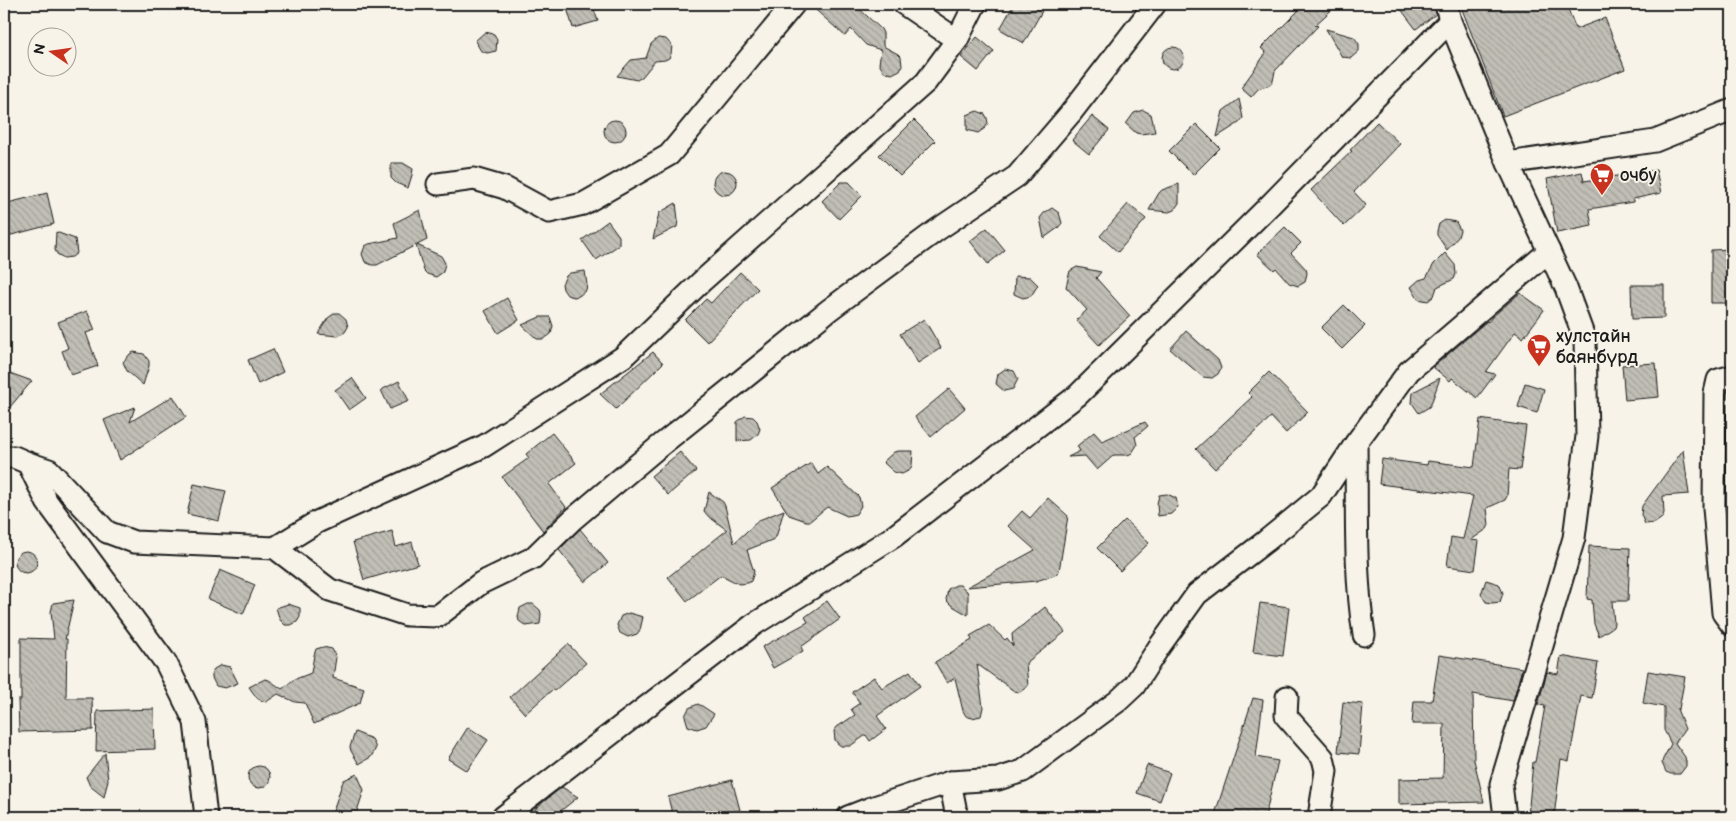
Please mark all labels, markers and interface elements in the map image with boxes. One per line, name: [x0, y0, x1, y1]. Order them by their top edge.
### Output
north arrow: [28, 28, 78, 78]
text: N: [30, 42, 49, 56]
supermarket icon: очбу: [1589, 162, 1615, 196]
place label: очбу: [1620, 165, 1658, 186]
place label: хулстайн баянбүрд: [1556, 326, 1638, 368]
supermarket icon: хулстайн баянбүрд: [1526, 333, 1552, 367]

